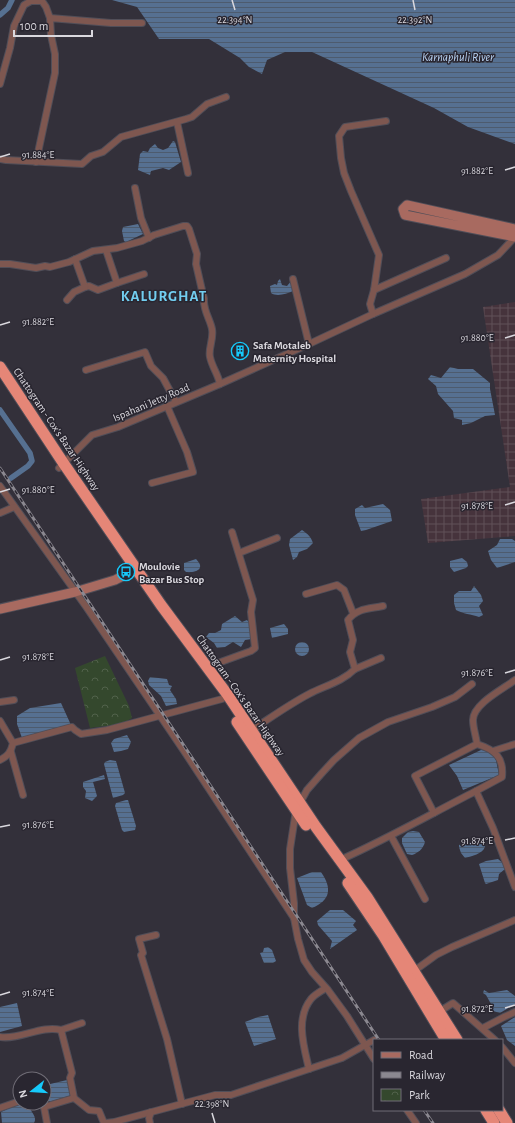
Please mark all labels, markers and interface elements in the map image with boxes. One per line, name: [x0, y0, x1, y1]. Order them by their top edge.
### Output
scale bar: [14, 12, 92, 38]
text: 22.394°N: [218, 15, 252, 25]
text: 22.392°N: [398, 15, 432, 25]
text: 100 m: [20, 20, 48, 32]
water label: Karnaphuli River: [422, 51, 495, 64]
text: 91.884°E: [22, 150, 54, 160]
text: 91.882°E: [461, 166, 493, 176]
district label: KALURGHAT: [121, 289, 207, 304]
text: 91.882°E: [22, 317, 54, 327]
text: 91.880°E: [461, 333, 494, 343]
place label: Safa Motaleb Maternity Hospital: [253, 340, 336, 364]
building icon: Safa Motaleb Maternity Hospital: [230, 341, 250, 361]
street label: Chattogram - Cox's Bazar Highway: [11, 366, 102, 493]
street label: Ispahani Jetty Road: [111, 381, 191, 424]
text: 91.880°E: [22, 485, 55, 495]
text: 91.878°E: [461, 501, 493, 511]
place label: Moulovie Bazar Bus Stop: [139, 561, 205, 585]
bus stop icon: Moulovie Bazar Bus Stop: [116, 562, 136, 582]
street label: Chattogram - Cox's Bazar Highway: [194, 633, 287, 758]
text: 91.878°E: [22, 652, 54, 662]
text: 91.876°E: [461, 668, 493, 678]
text: 91.876°E: [22, 820, 54, 830]
text: 91.874°E: [461, 836, 493, 846]
text: 91.874°E: [22, 988, 54, 998]
text: 91.872°E: [461, 1004, 493, 1014]
legend: [373, 1039, 503, 1111]
text: Road: [409, 1049, 433, 1061]
text: Railway: [409, 1069, 445, 1082]
north arrow: [12, 1071, 52, 1111]
text: N: [17, 1089, 29, 1099]
text: Park: [409, 1089, 430, 1101]
text: 22.398°N: [195, 1099, 229, 1109]

